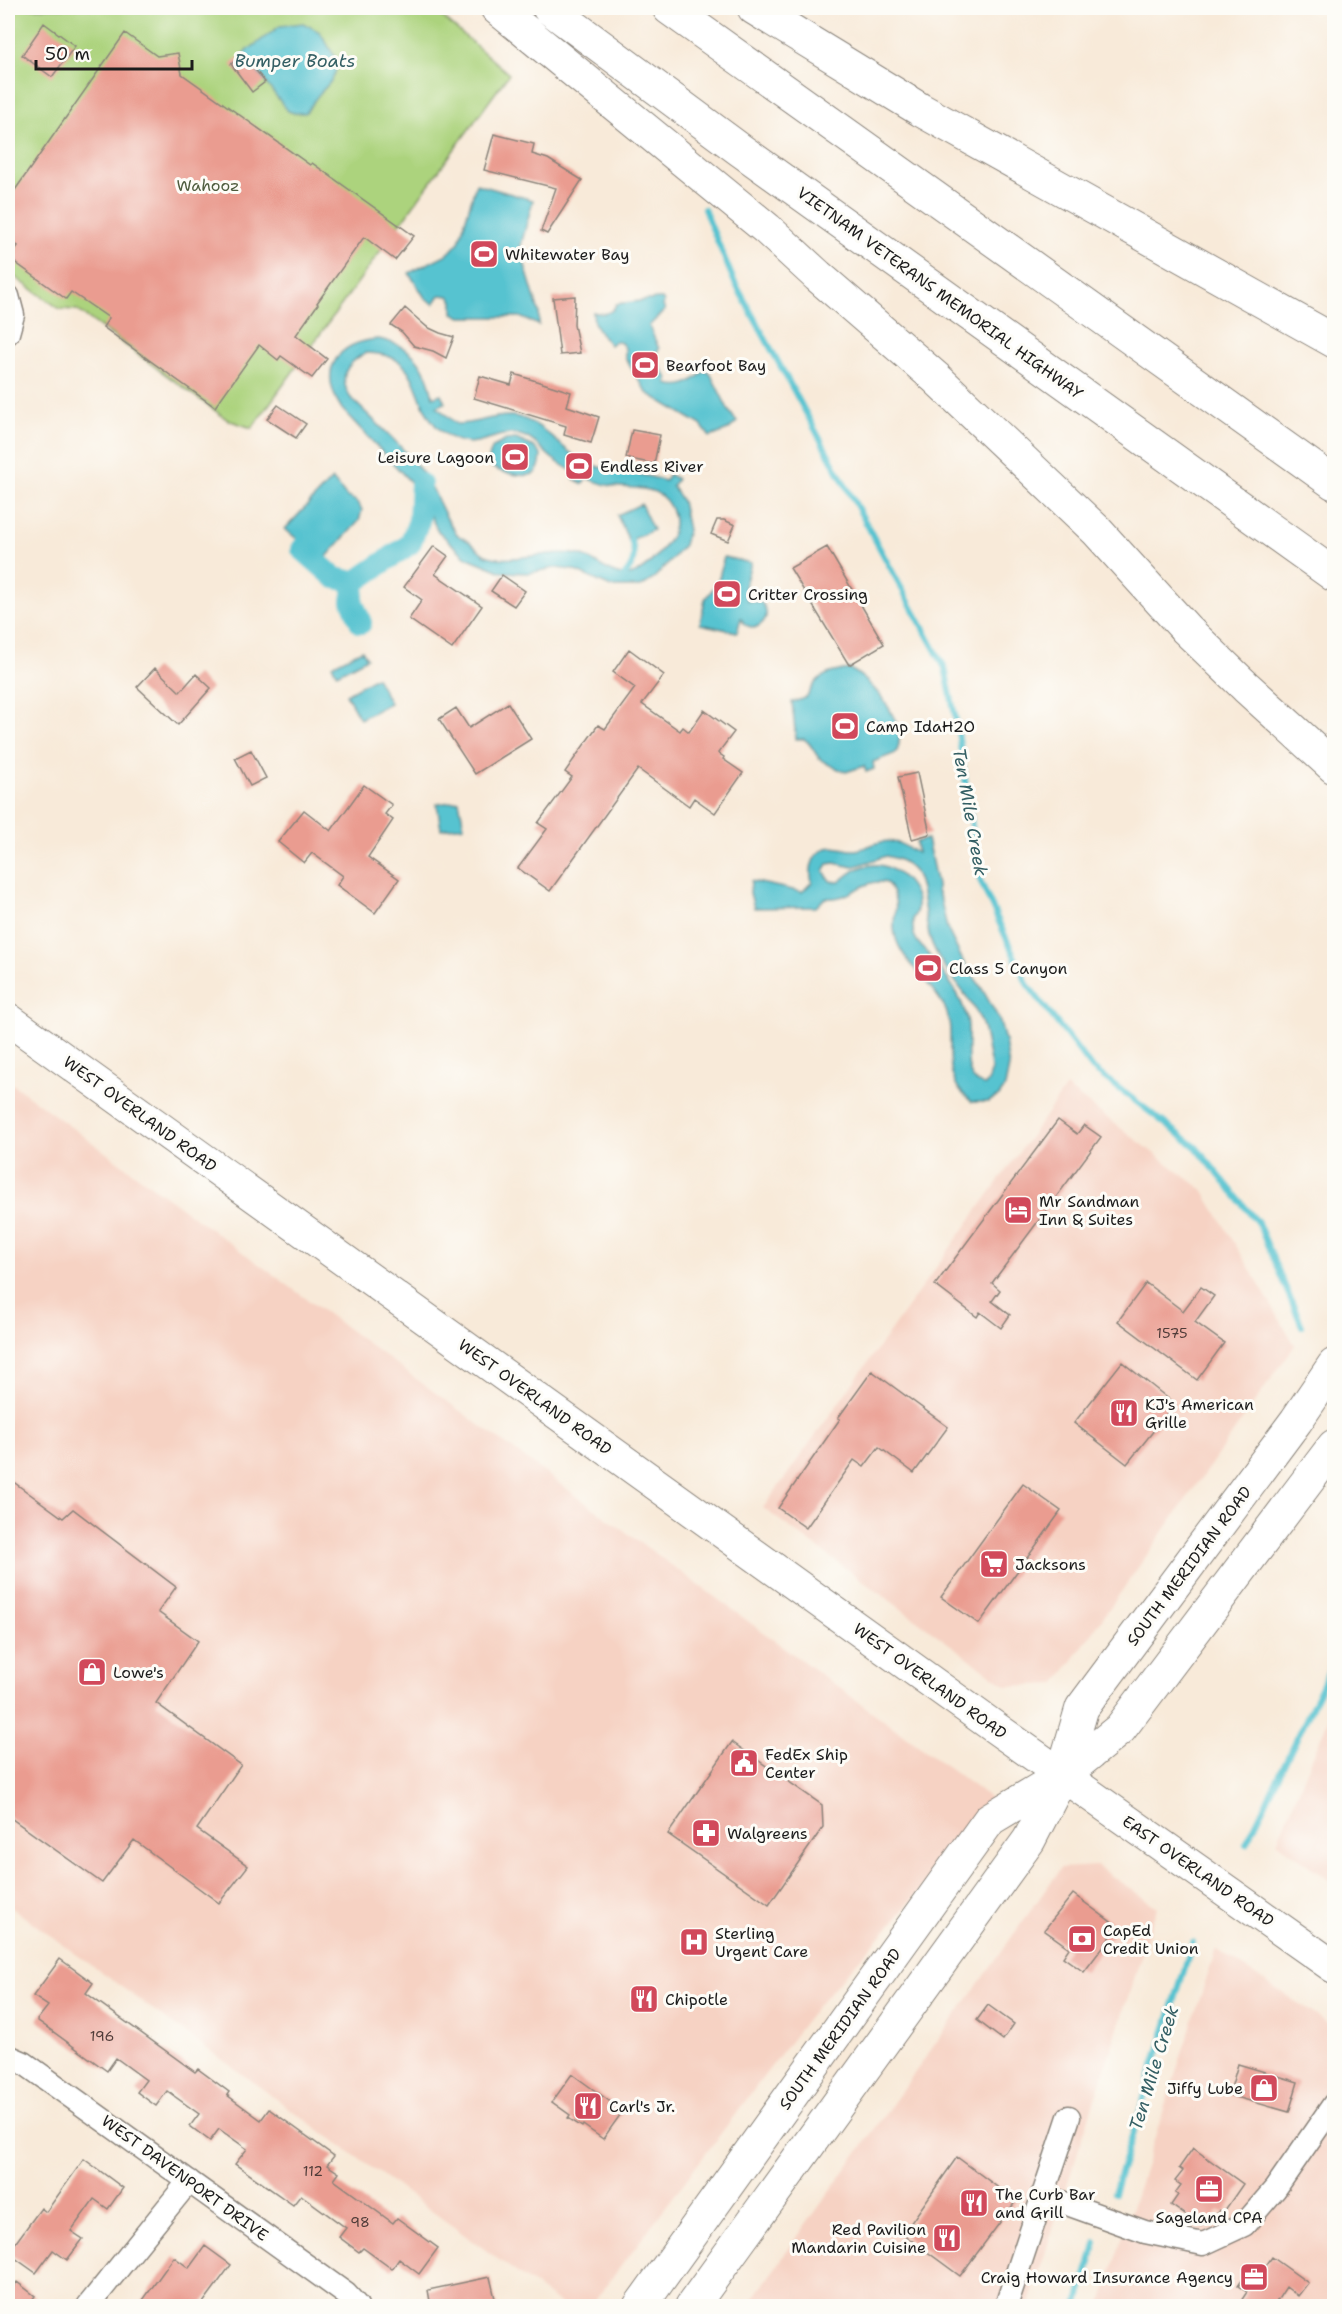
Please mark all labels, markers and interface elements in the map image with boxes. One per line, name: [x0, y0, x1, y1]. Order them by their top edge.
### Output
scale bar: [36, 33, 192, 71]
text: 50 m: [45, 42, 90, 66]
water label: Bumper Boats: [234, 49, 356, 73]
park label: Wahooz: [177, 175, 239, 196]
street label: VIETNAM VETERANS MEMORIAL HIGHWAY: [793, 182, 1087, 404]
sports icon: Whitewater Bay: [468, 238, 500, 270]
place label: Whitewater Bay: [505, 244, 629, 265]
sports icon: Bearfoot Bay: [629, 349, 661, 381]
place label: Bearfoot Bay: [666, 355, 766, 376]
sports icon: Leisure Lagoon: [499, 441, 531, 473]
place label: Leisure Lagoon: [377, 447, 494, 468]
sports icon: Endless River: [563, 450, 595, 482]
place label: Endless River: [600, 456, 704, 477]
sports icon: Critter Crossing: [711, 578, 743, 610]
place label: Critter Crossing: [748, 584, 868, 605]
sports icon: Camp IdaH2O: [829, 710, 861, 742]
place label: Camp IdaH2O: [866, 716, 975, 737]
water label: Ten Mile Creek: [947, 746, 993, 879]
sports icon: Class 5 Canyon: [912, 952, 944, 984]
place label: Class 5 Canyon: [949, 958, 1068, 979]
street label: WEST OVERLAND ROAD: [59, 1051, 221, 1177]
place label: Mr Sandman Inn & Suites: [1039, 1191, 1139, 1230]
hotel icon: Mr Sandman Inn & Suites: [1002, 1194, 1034, 1226]
house number: 1575: [1156, 1324, 1188, 1342]
street label: WEST OVERLAND ROAD: [454, 1334, 616, 1460]
place label: KJ's American Grille: [1145, 1394, 1254, 1433]
restaurant icon: KJ's American Grille: [1108, 1397, 1140, 1429]
street label: SOUTH MERIDIAN ROAD: [1122, 1482, 1256, 1650]
supermarket icon: Jacksons: [978, 1548, 1010, 1580]
place label: Jacksons: [1015, 1554, 1086, 1575]
street label: WEST OVERLAND ROAD: [849, 1618, 1011, 1744]
shop icon: Lowe's: [76, 1656, 108, 1688]
place label: Lowe's: [113, 1662, 164, 1683]
place label: FedEx Ship Center: [765, 1744, 848, 1783]
public building icon: FedEx Ship Center: [728, 1747, 760, 1779]
street label: EAST OVERLAND ROAD: [1118, 1811, 1278, 1931]
pharmacy icon: Walgreens: [690, 1817, 722, 1849]
place label: Walgreens: [727, 1823, 808, 1844]
place label: CapEd Credit Union: [1103, 1920, 1199, 1959]
place label: Sterling Urgent Care: [715, 1923, 808, 1962]
bank icon: CapEd Credit Union: [1066, 1923, 1098, 1955]
hospital icon: Sterling Urgent Care: [678, 1926, 710, 1958]
street label: SOUTH MERIDIAN ROAD: [774, 1944, 906, 2114]
restaurant icon: Chipotle: [628, 1983, 660, 2015]
place label: Chipotle: [665, 1989, 728, 2010]
water label: Ten Mile Creek: [1124, 2002, 1185, 2133]
house number: 196: [90, 2027, 114, 2045]
shop icon: Jiffy Lube: [1248, 2072, 1280, 2104]
place label: Jiffy Lube: [1167, 2078, 1243, 2099]
restaurant icon: Carl's Jr.: [572, 2090, 604, 2122]
place label: Carl's Jr.: [609, 2096, 675, 2117]
street label: WEST DAVENPORT DRIVE: [97, 2110, 273, 2246]
house number: 112: [303, 2162, 323, 2180]
office icon: Sageland CPA: [1193, 2173, 1225, 2205]
place label: The Curb Bar and Grill: [995, 2184, 1096, 2223]
restaurant icon: The Curb Bar and Grill: [958, 2187, 990, 2219]
place label: Sageland CPA: [1155, 2207, 1263, 2228]
house number: 98: [350, 2213, 370, 2231]
place label: Red Pavilion Mandarin Cuisine: [791, 2219, 926, 2258]
restaurant icon: Red Pavilion Mandarin Cuisine: [931, 2222, 963, 2254]
office icon: Craig Howard Insurance Agency: [1238, 2261, 1270, 2293]
place label: Craig Howard Insurance Agency: [981, 2267, 1233, 2288]

